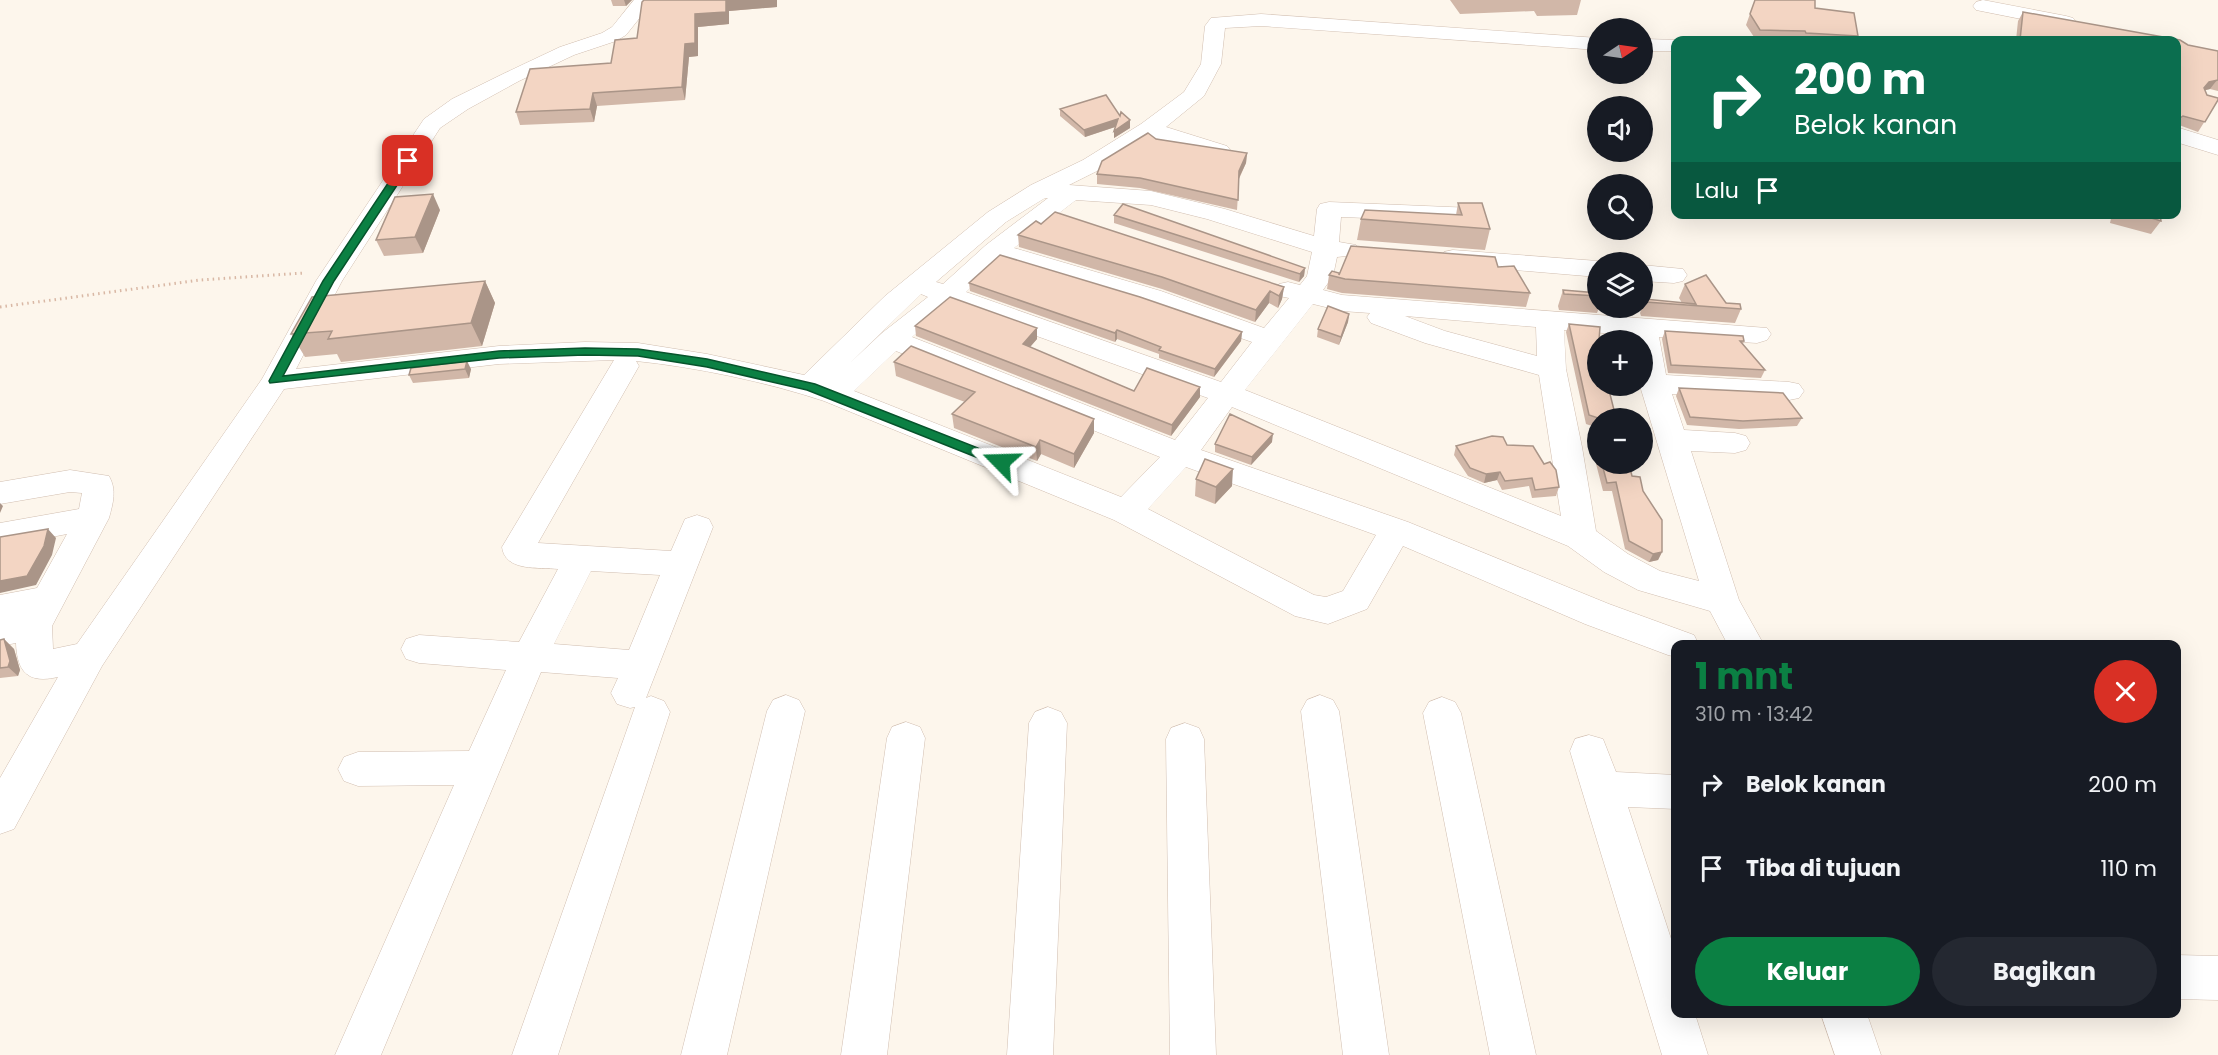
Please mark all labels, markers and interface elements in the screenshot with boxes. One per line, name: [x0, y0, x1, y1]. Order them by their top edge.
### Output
north arrow: [1587, 18, 1653, 84]
map controls: [1587, 18, 1653, 474]
text: 200 m: [1794, 50, 1926, 109]
icon: right: [1695, 60, 1773, 138]
button: sound: [1587, 96, 1653, 162]
text: Belok kanan: [1794, 106, 1957, 143]
pin: [382, 135, 433, 186]
icon: arrive: [391, 144, 424, 177]
button: search: [1587, 174, 1653, 240]
icon: arrive: [1751, 174, 1784, 207]
text: Lalu: [1695, 175, 1739, 206]
button: layers: [1587, 252, 1653, 318]
button: +: [1587, 330, 1653, 396]
button: −: [1587, 408, 1653, 474]
position arrow: [969, 430, 1033, 494]
text: 1 mnt: [1695, 651, 1793, 702]
button: close: [2094, 660, 2157, 723]
text: 310 m · 13:42: [1695, 700, 1813, 728]
icon: right: [1695, 768, 1728, 801]
text: Belok kanan: [1746, 769, 1886, 800]
text: 200 m: [2088, 769, 2157, 800]
icon: arrive: [1695, 852, 1728, 885]
text: Tiba di tujuan: [1746, 853, 1901, 884]
text: 110 m: [2101, 853, 2157, 884]
button: Keluar: [1695, 937, 1920, 1006]
button: Bagikan: [1932, 937, 2157, 1006]

